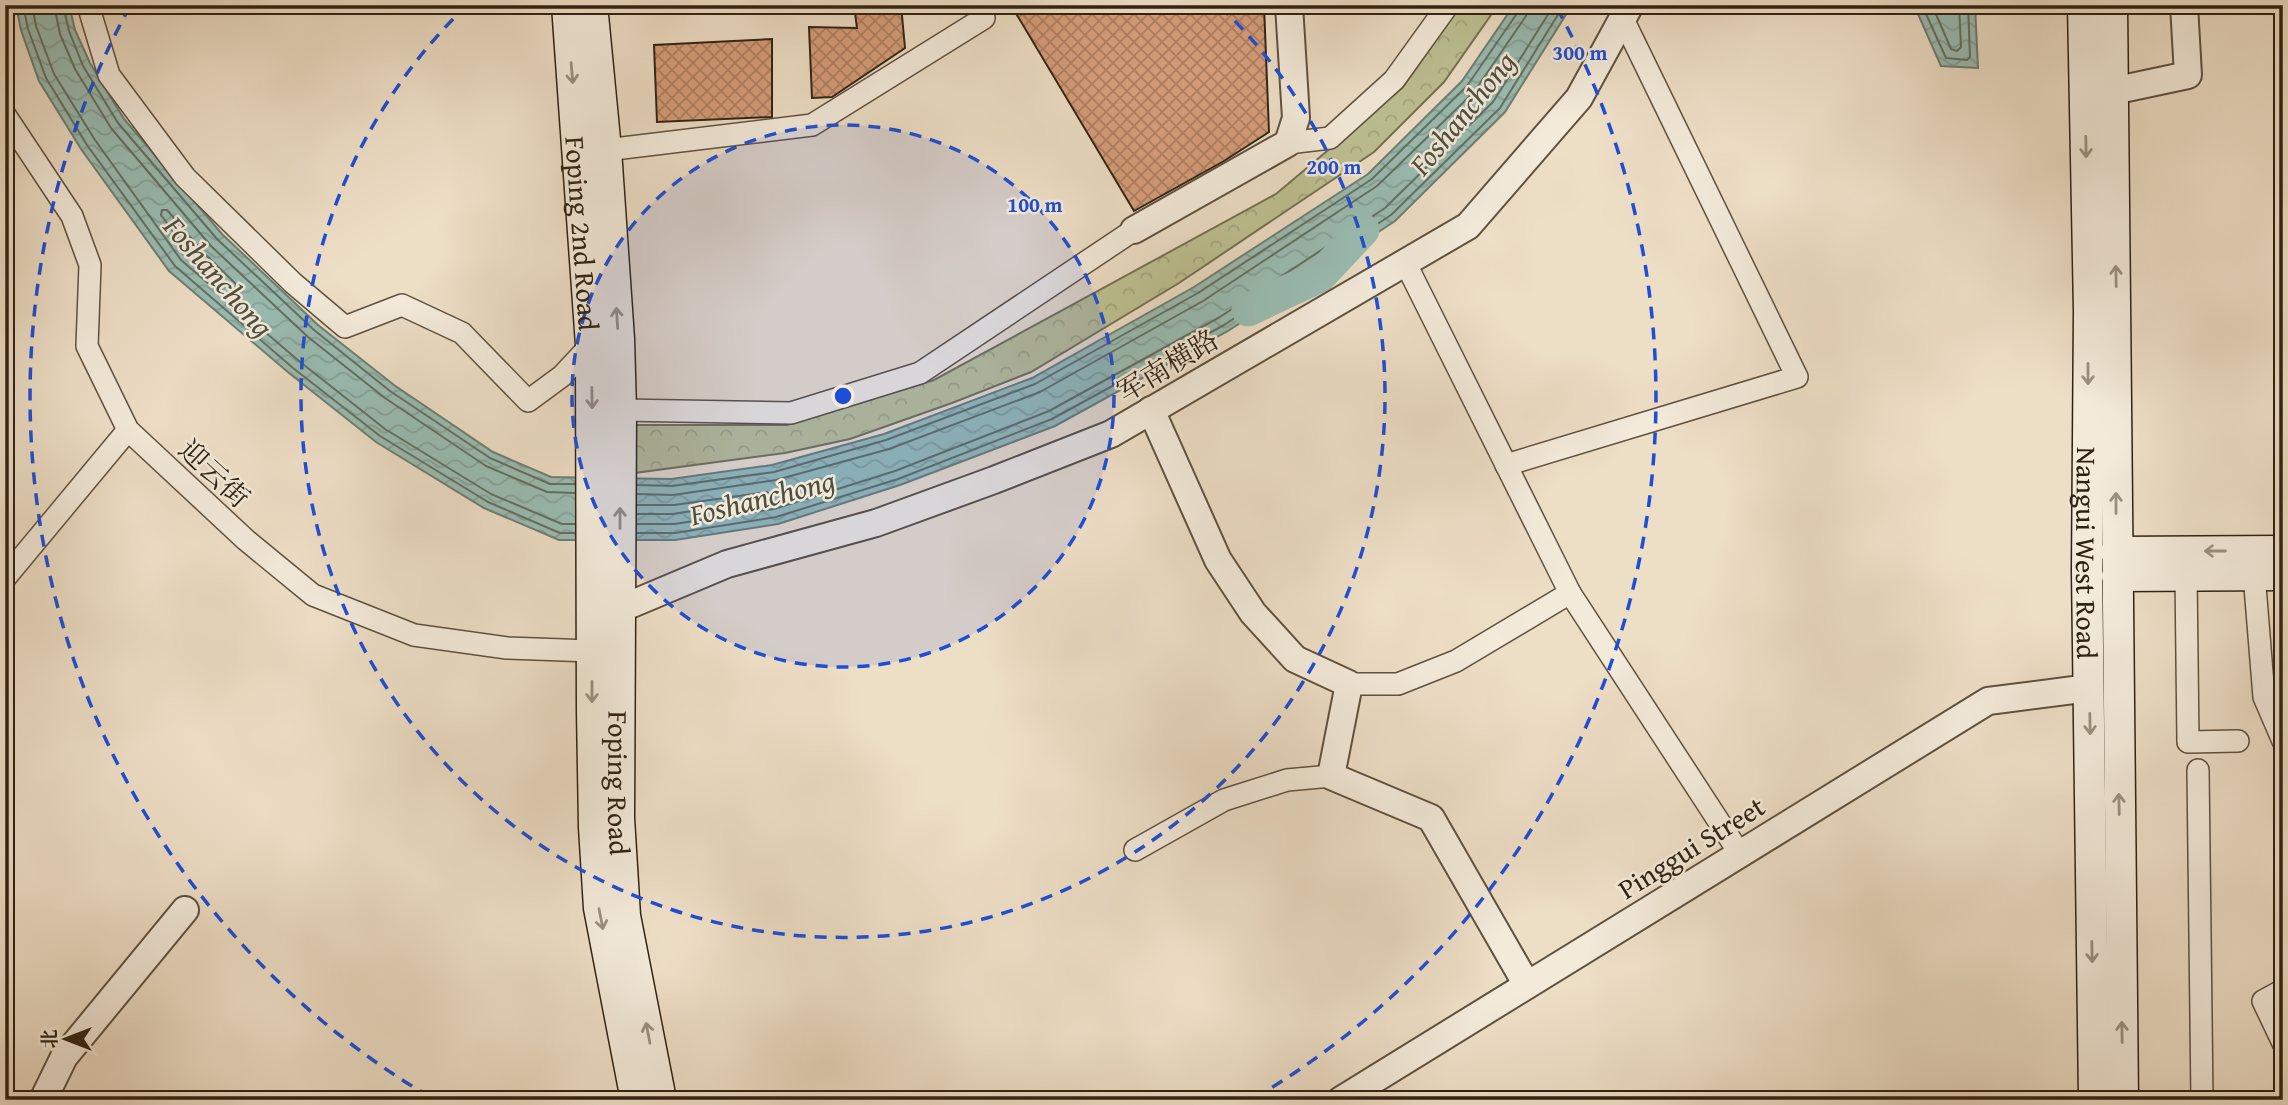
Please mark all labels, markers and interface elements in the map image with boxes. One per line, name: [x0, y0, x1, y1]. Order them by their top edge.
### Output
text: 300 m: [1552, 37, 1608, 68]
water label: Foshanchong: [1398, 41, 1526, 185]
one-way arrow: [566, 61, 579, 84]
street label: Foping 2nd Road: [556, 135, 610, 332]
one-way arrow: [2079, 135, 2093, 158]
text: 200 m: [1306, 151, 1362, 182]
text: 100 m: [1007, 189, 1063, 220]
water label: Foshanchong: [153, 205, 285, 347]
one-way arrow: [2109, 264, 2123, 287]
one-way arrow: [611, 307, 624, 330]
street label: 军南横路: [1108, 319, 1226, 411]
one-way arrow: [2081, 363, 2095, 386]
centre of rings: [831, 384, 855, 408]
one-way arrow: [585, 386, 599, 409]
street label: 迎云街: [170, 429, 260, 517]
street label: Nangui West Road: [2066, 447, 2109, 659]
water label: Foshanchong: [684, 458, 840, 537]
one-way arrow: [2109, 492, 2123, 515]
one-way arrow: [613, 507, 627, 530]
one-way arrow: [2203, 544, 2226, 558]
one-way arrow: [585, 680, 599, 703]
street label: Foping Road: [598, 711, 642, 856]
one-way arrow: [2083, 713, 2096, 736]
street label: Pinggui Street: [1610, 785, 1773, 909]
one-way arrow: [2112, 793, 2126, 816]
one-way arrow: [595, 907, 608, 930]
one-way arrow: [2085, 940, 2099, 963]
north arrow: [32, 1004, 102, 1074]
one-way arrow: [2115, 1020, 2129, 1043]
one-way arrow: [640, 1022, 654, 1045]
text: 北: [35, 1029, 63, 1049]

